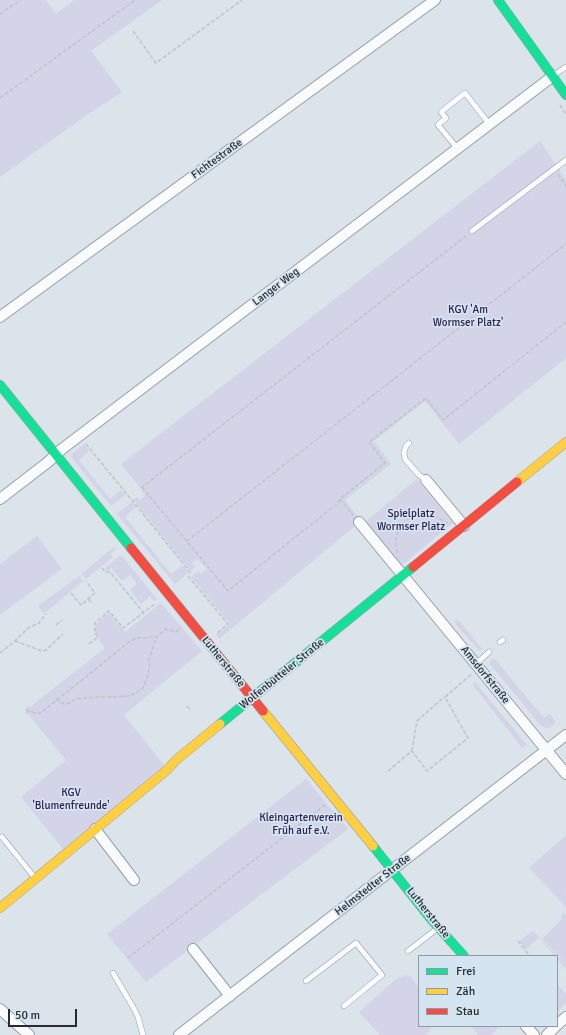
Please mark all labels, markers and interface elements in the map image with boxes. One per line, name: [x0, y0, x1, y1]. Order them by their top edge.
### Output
street label: Fichtestraße: [189, 136, 245, 182]
street label: Langer Weg: [250, 265, 302, 309]
park label: KGV 'Am Wormser Platz': [433, 303, 503, 329]
park label: Spielplatz Wormser Platz: [377, 507, 445, 533]
street label: Lutherstraße: [199, 634, 247, 690]
street label: Wolfenbütteler Straße: [237, 636, 327, 712]
street label: Amsdorfstraße: [458, 643, 512, 707]
park label: KGV 'Blumenfreunde': [32, 786, 110, 812]
park label: Kleingartenverein Früh auf e.V.: [259, 811, 343, 837]
street label: Helmstedter Straße: [333, 851, 413, 919]
street label: Lutherstraße: [404, 885, 452, 941]
legend: [418, 955, 558, 1027]
text: Frei: [456, 964, 475, 979]
text: Zäh: [456, 984, 475, 999]
scale bar: [10, 1001, 79, 1027]
text: Stau: [456, 1004, 480, 1019]
text: 50 m: [15, 1008, 40, 1023]

